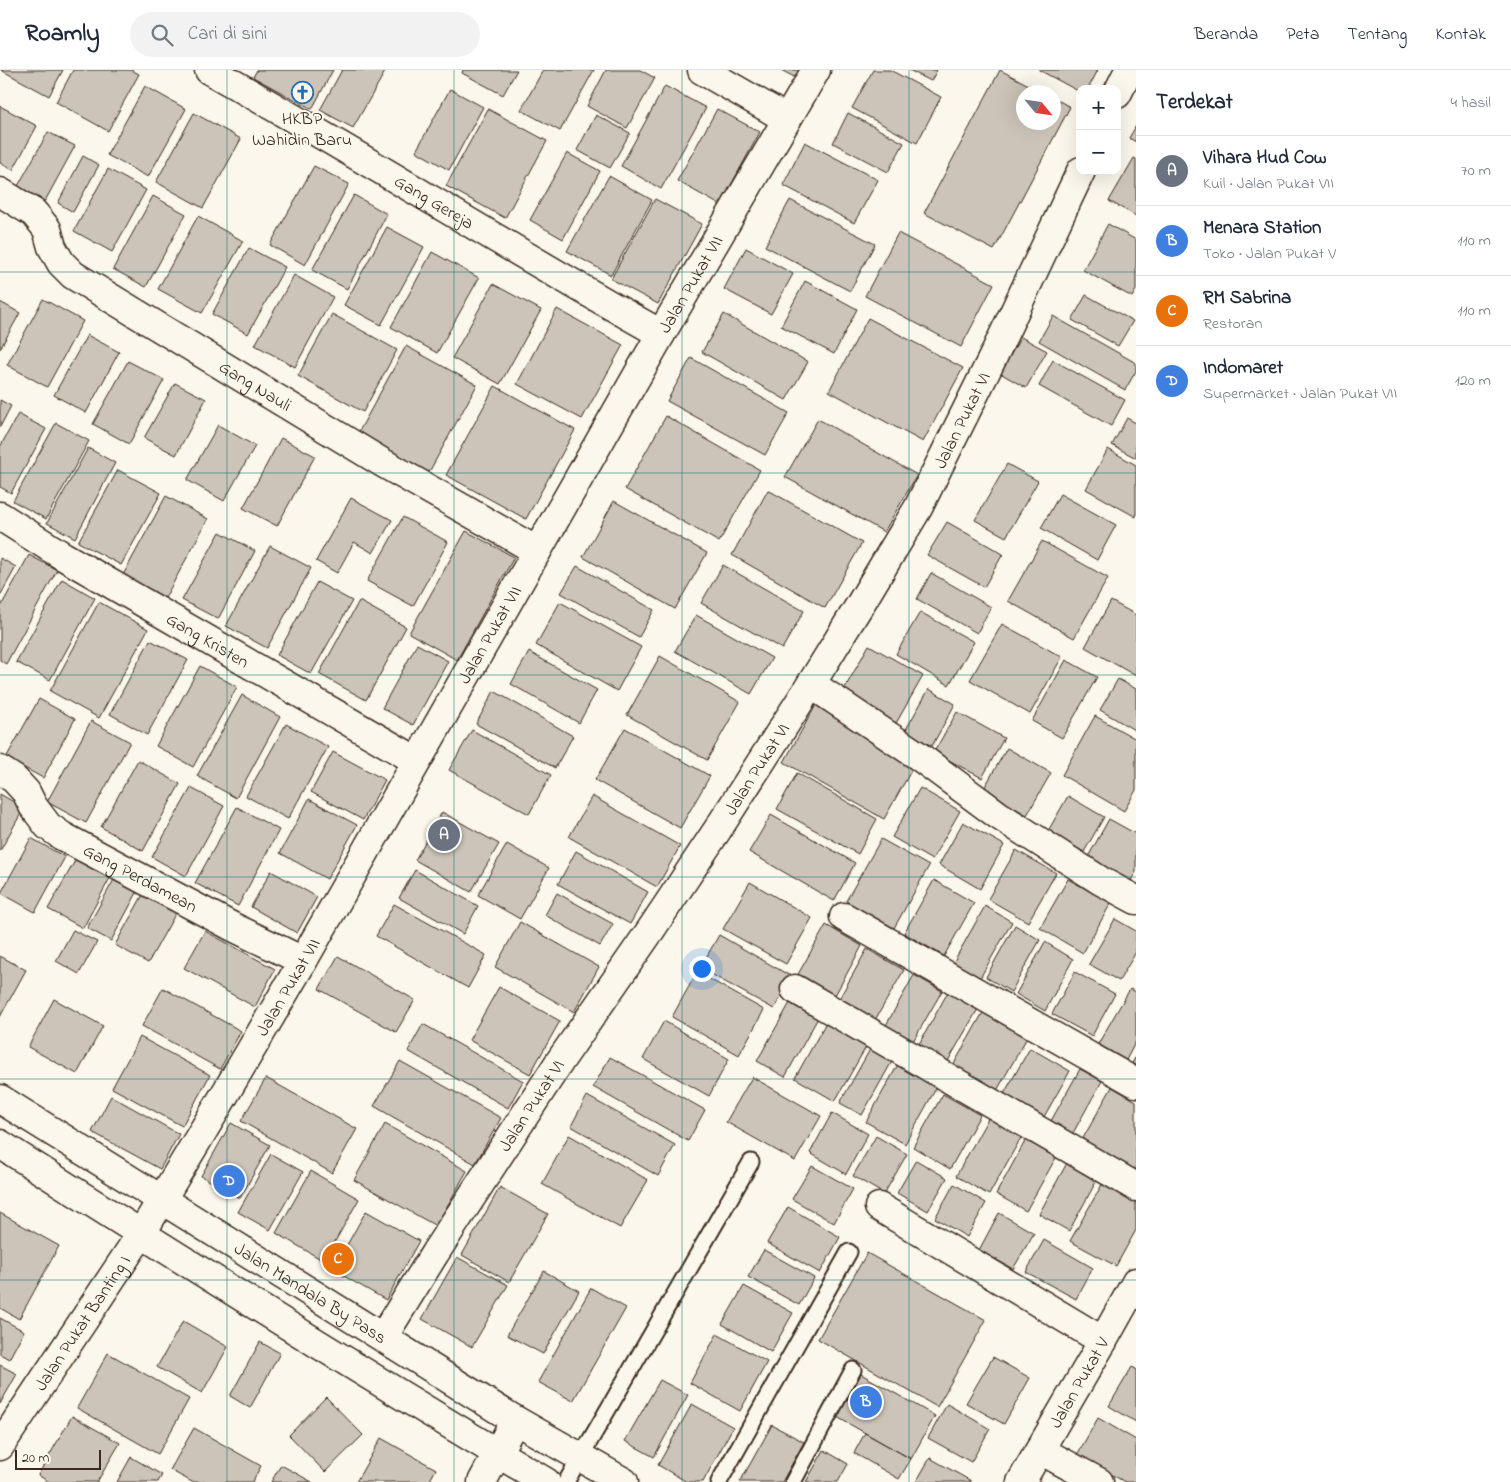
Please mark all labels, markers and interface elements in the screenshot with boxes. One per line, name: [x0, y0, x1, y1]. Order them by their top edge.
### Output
search box: [130, 12, 480, 57]
text: Roamly: [25, 17, 100, 52]
icon: search: [148, 21, 176, 49]
text: Cari di sini: [188, 21, 267, 48]
text: Beranda: [1194, 22, 1258, 48]
text: Peta: [1286, 22, 1319, 48]
text: Tentang: [1347, 22, 1407, 48]
text: Kontak: [1435, 22, 1486, 48]
church icon: HKBP Wahidin Baru: [290, 81, 314, 105]
north arrow: [1016, 85, 1061, 130]
map controls: [1076, 85, 1121, 175]
button: +: [1076, 85, 1121, 130]
text: Terdekat: [1156, 88, 1233, 118]
text: 4 hasil: [1450, 91, 1491, 115]
place label: HKBP Wahidin Baru: [252, 107, 352, 154]
button: −: [1076, 130, 1121, 175]
text: Vihara Hud Cow: [1203, 145, 1327, 172]
text: A: [1167, 159, 1177, 183]
text: 70 m: [1461, 159, 1491, 183]
street label: Gang Gereja: [389, 169, 478, 237]
text: Kuil · Jalan Pukat VII: [1203, 172, 1334, 196]
text: Menara Station: [1203, 215, 1321, 242]
text: B: [1167, 229, 1177, 253]
text: 110 m: [1457, 229, 1491, 253]
street label: Jalan Pukat VII: [653, 231, 731, 339]
text: Toko · Jalan Pukat V: [1203, 242, 1336, 266]
text: RM Sabrina: [1203, 285, 1291, 312]
text: C: [1168, 299, 1176, 323]
text: 110 m: [1457, 299, 1491, 323]
text: Restoran: [1203, 312, 1262, 336]
street label: Gang Nauli: [213, 355, 296, 419]
text: Indomaret: [1203, 355, 1283, 382]
street label: Jalan Pukat VI: [928, 368, 998, 474]
text: D: [1166, 369, 1178, 393]
text: 120 m: [1455, 369, 1491, 393]
text: Supermarket · Jalan Pukat VII: [1203, 382, 1397, 406]
street label: Jalan Pukat VII: [453, 582, 530, 689]
street label: Gang Kristen: [160, 607, 253, 676]
street label: Jalan Pukat VI: [719, 719, 798, 821]
pin: A: [428, 816, 460, 854]
street label: Gang Perdamean: [78, 838, 201, 921]
street label: Jalan Pukat VII: [251, 934, 328, 1042]
your location: [689, 956, 715, 982]
street label: Jalan Pukat VI: [493, 1055, 572, 1158]
pin: D: [213, 1162, 245, 1200]
street label: Jalan Mandala By Pass: [228, 1237, 391, 1352]
pin: C: [322, 1240, 354, 1278]
street label: Jalan Pukat Banting I: [29, 1251, 138, 1397]
street label: Jalan Pukat V: [1044, 1333, 1117, 1434]
pin: B: [850, 1383, 882, 1421]
scale bar: [15, 1447, 101, 1470]
text: 20 m: [22, 1448, 49, 1469]

